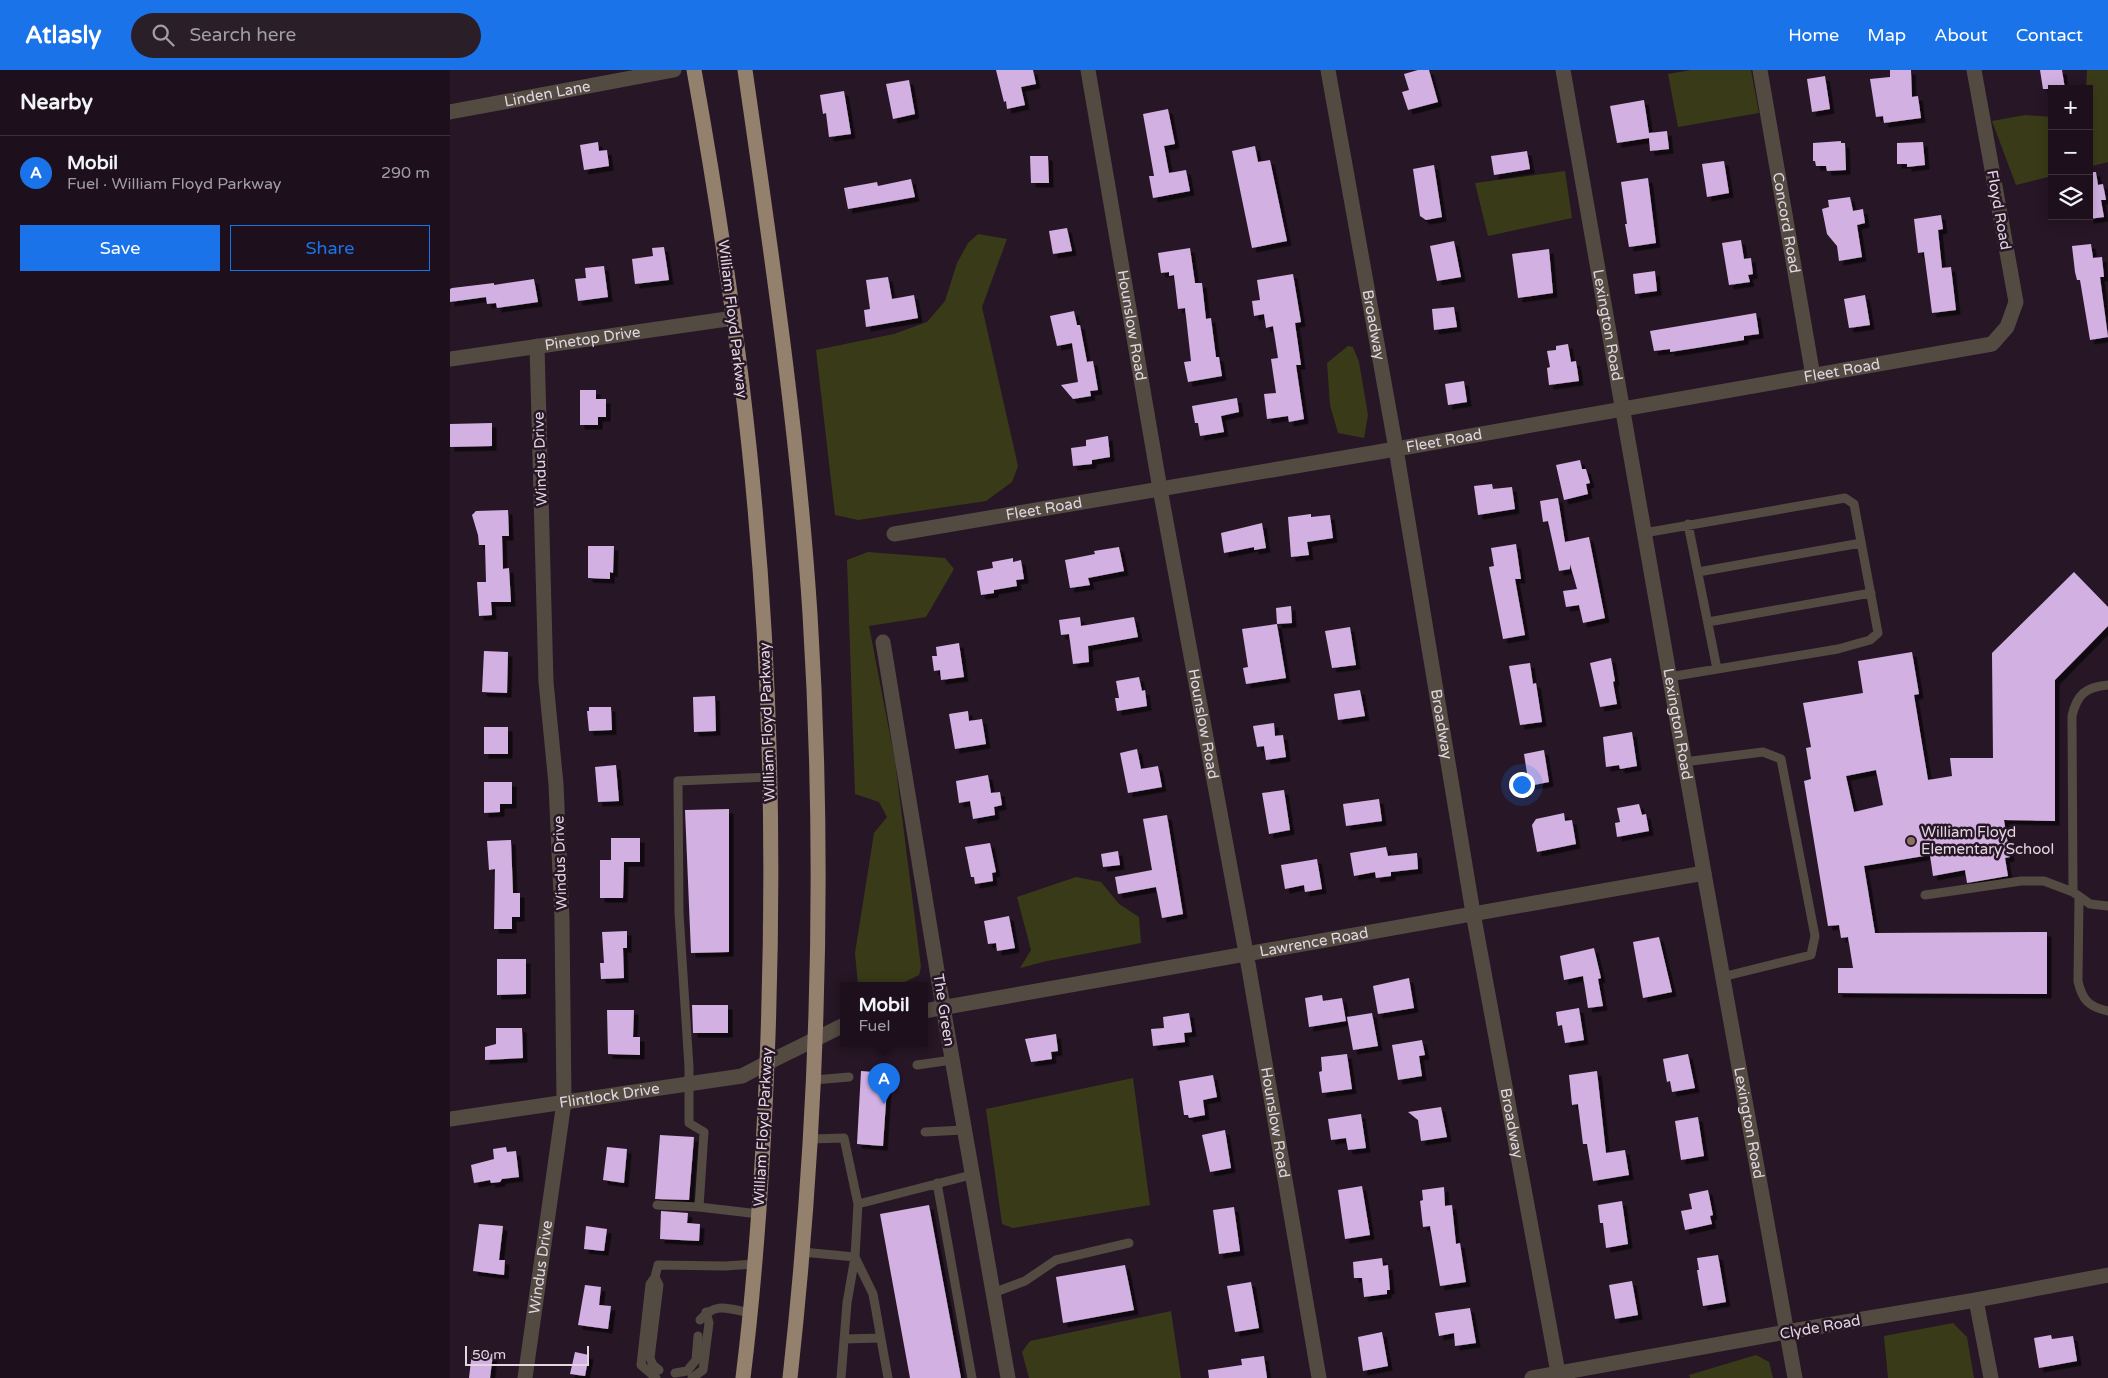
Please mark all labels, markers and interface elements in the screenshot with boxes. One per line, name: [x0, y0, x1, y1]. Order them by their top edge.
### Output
search box: [131, 13, 481, 58]
text: Atlasly: [25, 21, 101, 50]
icon: search: [149, 21, 177, 49]
text: Search here: [189, 24, 296, 46]
text: Home: [1788, 24, 1839, 46]
text: Map: [1867, 24, 1906, 46]
text: About: [1934, 24, 1988, 46]
text: Contact: [2016, 24, 2083, 46]
street label: Linden Lane: [503, 77, 592, 111]
map controls: [2048, 85, 2093, 220]
button: +: [2048, 85, 2093, 130]
text: Nearby: [20, 90, 93, 115]
button: −: [2048, 130, 2093, 175]
text: Mobil: [67, 152, 118, 174]
text: A: [30, 163, 42, 183]
text: 290 m: [381, 163, 430, 183]
street label: Floyd Road: [1983, 169, 2015, 251]
street label: Concord Road: [1769, 171, 1804, 275]
text: Fuel · William Floyd Parkway: [67, 174, 281, 194]
button: layers: [2048, 175, 2093, 220]
button: Save: [20, 225, 220, 271]
button: Share: [230, 225, 430, 271]
street label: William Floyd Parkway: [714, 239, 752, 399]
street label: Lexington Road: [1589, 268, 1626, 382]
street label: Hounslow Road: [1114, 269, 1150, 382]
street label: Broadway: [1359, 288, 1389, 361]
street label: Pinetop Drive: [543, 323, 642, 354]
street label: Fleet Road: [1802, 355, 1882, 386]
street label: Windus Drive: [529, 411, 551, 507]
street label: Fleet Road: [1405, 425, 1484, 456]
street label: Fleet Road: [1004, 493, 1083, 524]
street label: William Floyd Parkway: [755, 642, 779, 802]
street label: Hounslow Road: [1184, 667, 1223, 781]
street label: Lexington Road: [1659, 667, 1696, 781]
street label: Broadway: [1427, 688, 1456, 761]
your location: [1509, 772, 1535, 798]
street label: Windus Drive: [549, 815, 571, 911]
place label: William Floyd Elementary School: [1921, 823, 2054, 858]
marker: William Floyd Elementary School: [1905, 835, 1917, 847]
street label: Lawrence Road: [1258, 924, 1370, 960]
street label: The Green: [929, 972, 959, 1048]
popup: [840, 982, 928, 1047]
text: Mobil: [858, 994, 910, 1016]
text: Fuel: [858, 1016, 890, 1036]
street label: William Floyd Parkway: [750, 1047, 776, 1207]
pin: A: [868, 1063, 900, 1104]
street label: Hounslow Road: [1257, 1066, 1294, 1179]
street label: Lexington Road: [1730, 1066, 1768, 1180]
street label: Flintlock Drive: [558, 1079, 661, 1112]
street label: Broadway: [1497, 1086, 1527, 1160]
street label: Windus Drive: [525, 1219, 556, 1315]
street label: Clyde Road: [1778, 1311, 1862, 1343]
scale bar: [465, 1343, 589, 1366]
text: 50 m: [472, 1346, 506, 1363]

